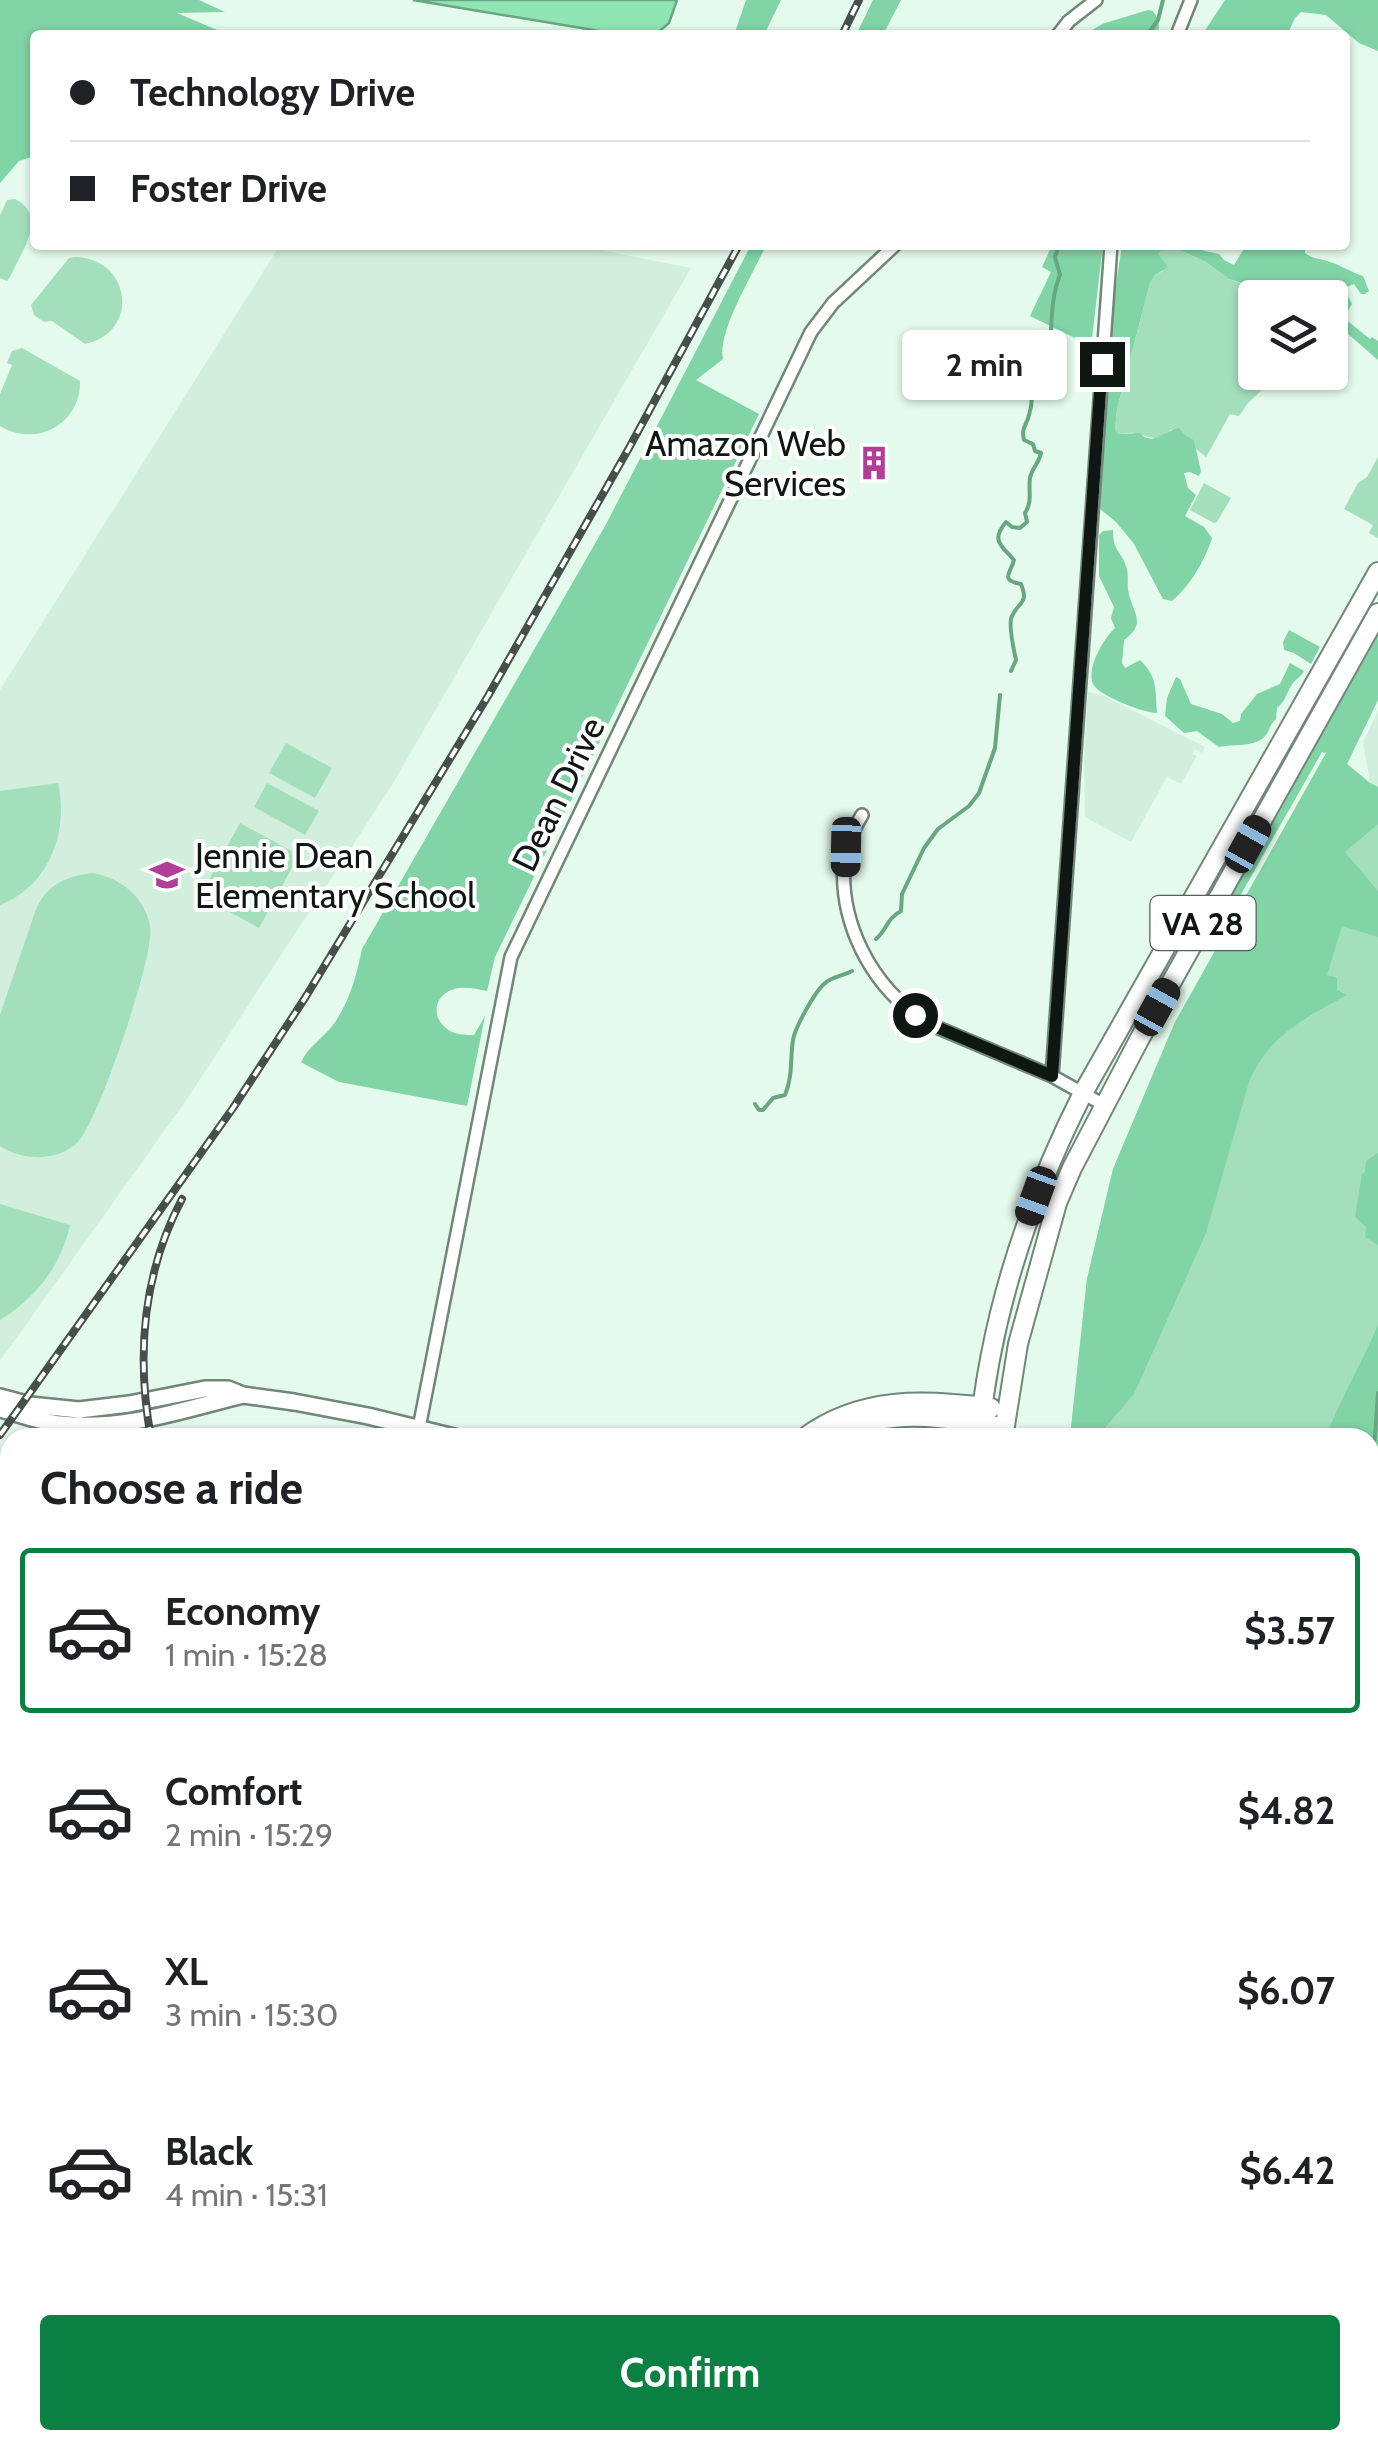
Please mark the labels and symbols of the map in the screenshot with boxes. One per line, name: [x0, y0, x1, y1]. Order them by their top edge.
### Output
callout: 2 min: [902, 329, 1067, 399]
route end: [1080, 342, 1125, 387]
place label: Amazon Web Services: [645, 422, 846, 505]
building icon: Amazon Web Services: [855, 444, 893, 482]
street label: Dean Drive: [502, 710, 614, 878]
car: [1220, 810, 1276, 878]
car: [830, 817, 862, 877]
place label: Jennie Dean Elementary School: [194, 834, 476, 917]
school or university icon: Jennie Dean Elementary School: [148, 856, 186, 894]
road number: VA 28: [1150, 896, 1256, 950]
car: [1129, 973, 1185, 1041]
route start: [893, 993, 938, 1038]
car: [1012, 1163, 1060, 1229]

